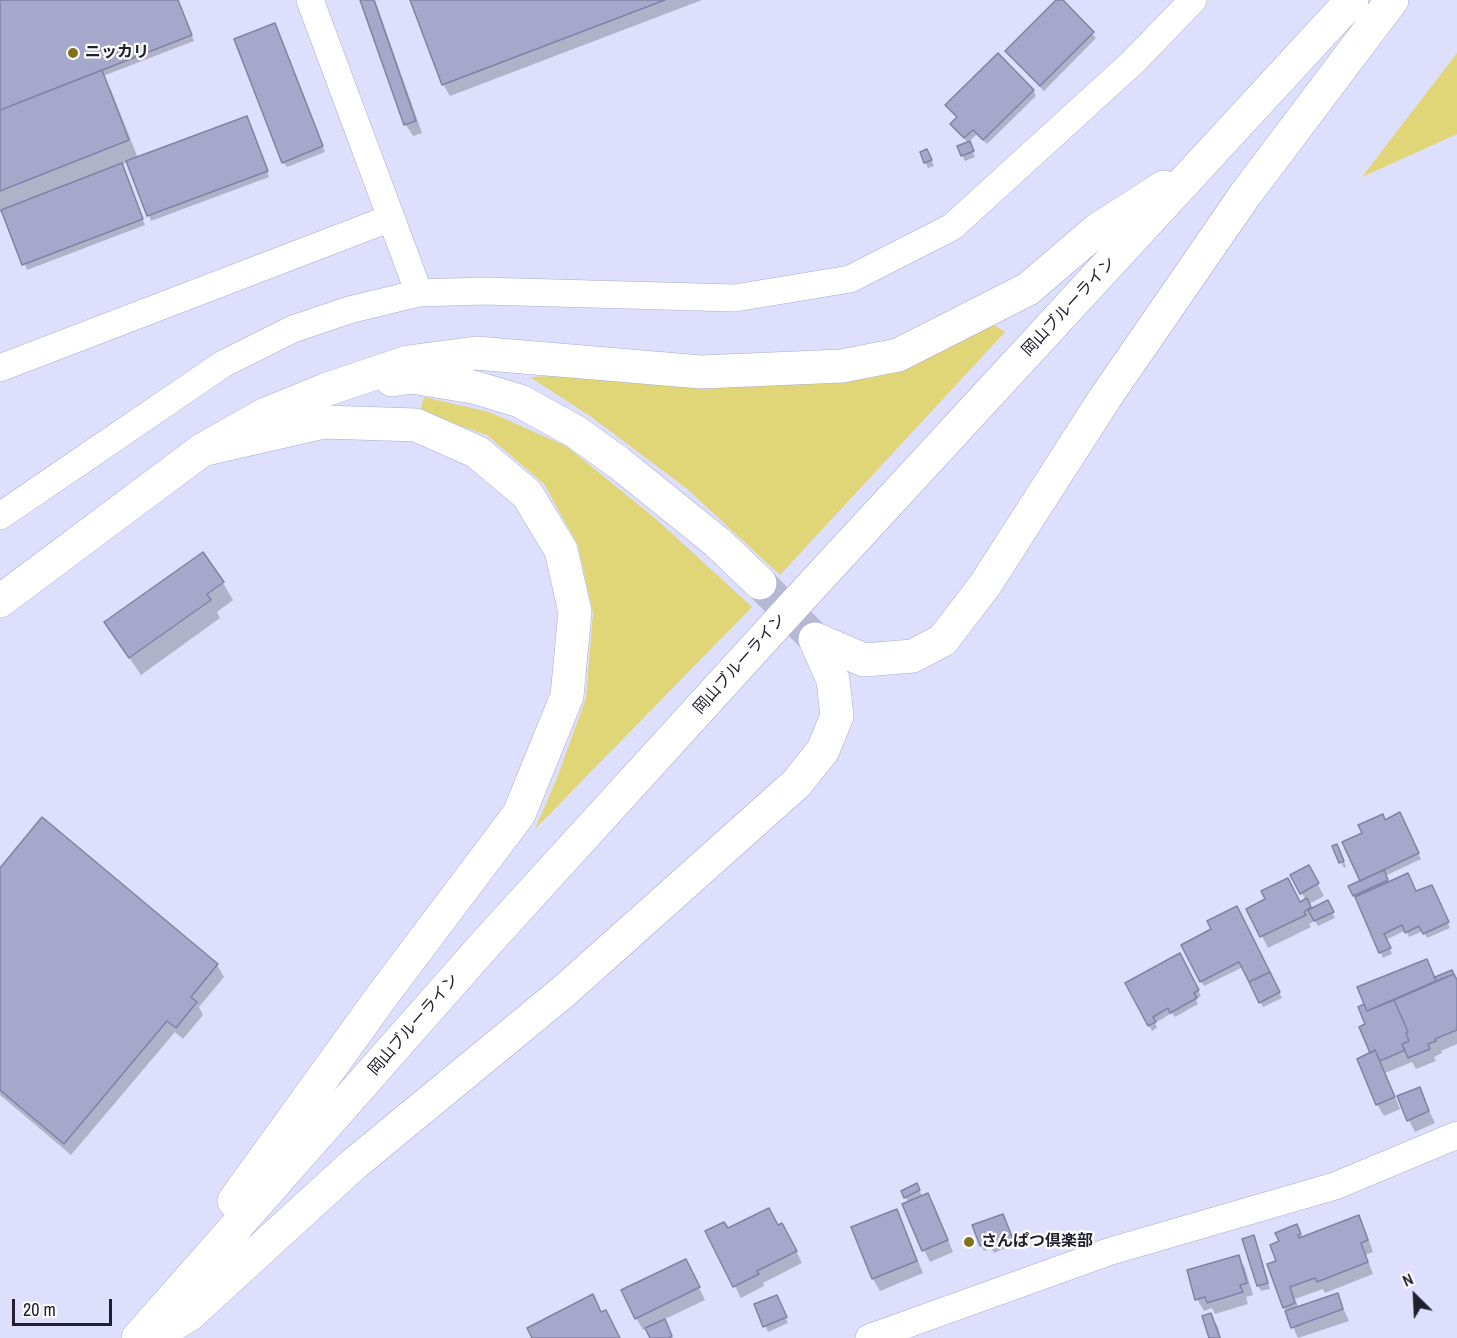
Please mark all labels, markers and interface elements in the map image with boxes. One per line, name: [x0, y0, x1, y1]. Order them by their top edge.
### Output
place label: ニッカリ: [85, 43, 149, 63]
marker: ニッカリ: [66, 46, 80, 60]
street label: 岡山ブルーライン: [1018, 254, 1120, 360]
street label: 岡山ブルーライン: [690, 610, 790, 718]
street label: 岡山ブルーライン: [365, 970, 463, 1080]
place label: さんぱつ倶楽部: [981, 1232, 1093, 1252]
marker: さんぱつ倶楽部: [962, 1235, 976, 1249]
north arrow: [1385, 1266, 1445, 1326]
text: N: [1399, 1268, 1416, 1292]
scale bar: [15, 1287, 116, 1325]
text: 20 m: [23, 1297, 56, 1322]

